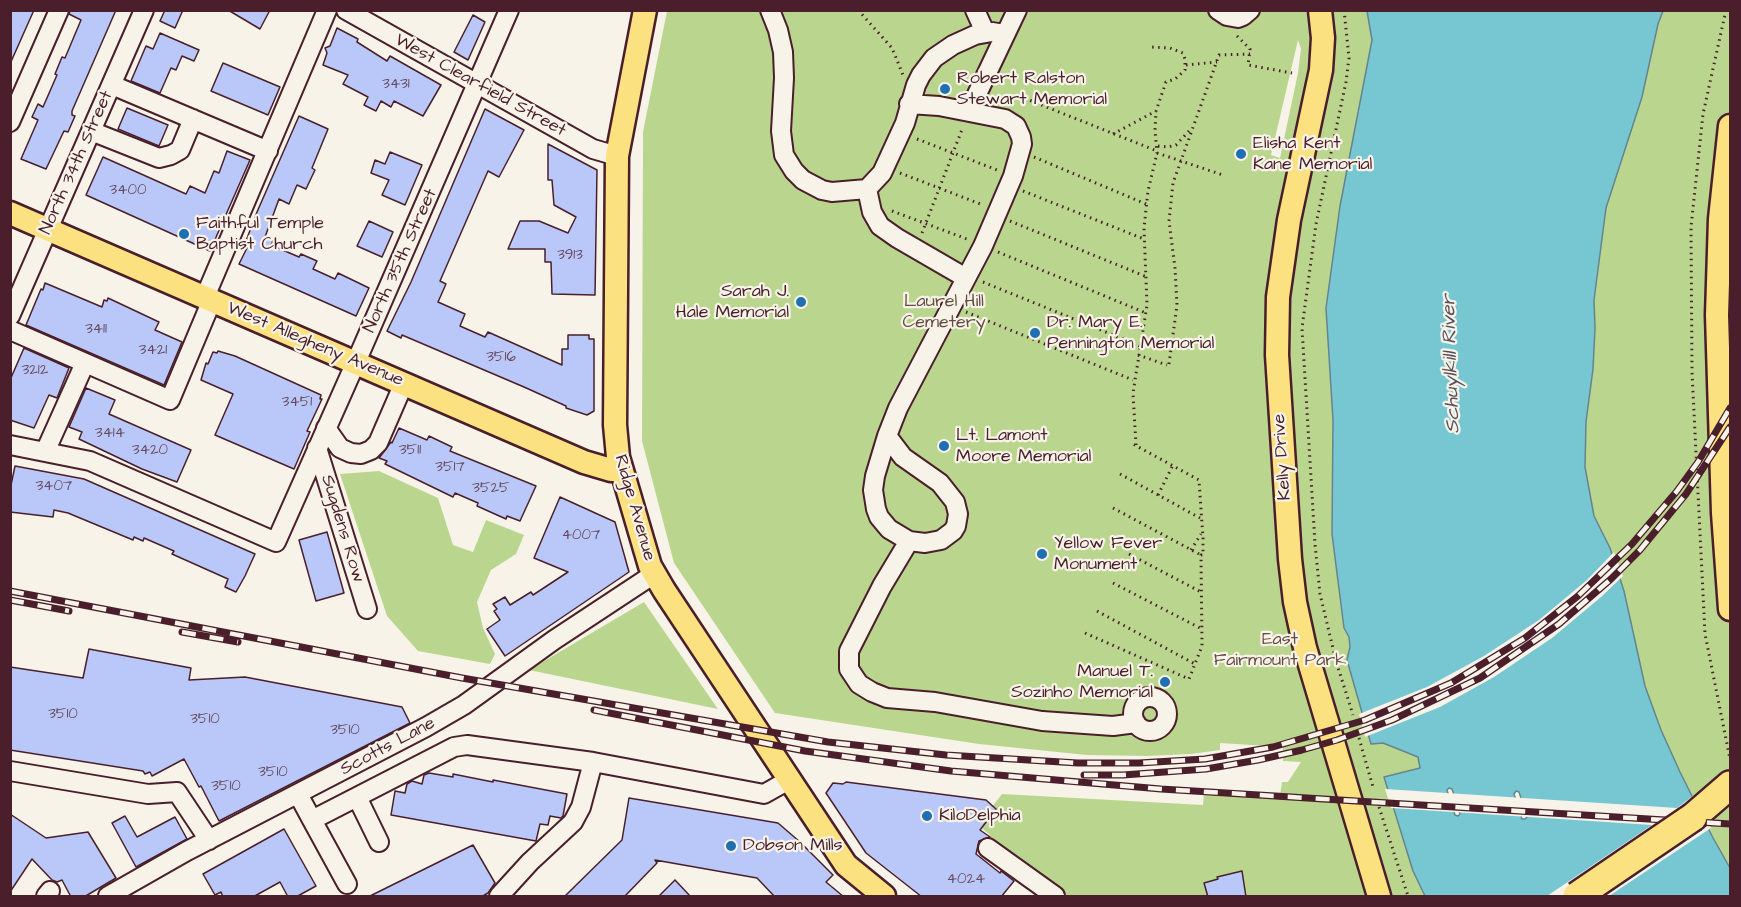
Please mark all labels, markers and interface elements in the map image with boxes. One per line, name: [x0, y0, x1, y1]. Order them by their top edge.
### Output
street label: West Clearfield Street: [391, 30, 569, 142]
place label: Robert Ralston Stewart Memorial: [957, 68, 1107, 110]
house number: 3431: [382, 76, 410, 94]
marker: Robert Ralston Stewart Memorial: [938, 82, 952, 96]
street label: North 34th Street: [36, 88, 118, 238]
place label: Elisha Kent Kane Memorial: [1253, 133, 1372, 176]
marker: Elisha Kent Kane Memorial: [1234, 147, 1248, 161]
house number: 3400: [110, 182, 146, 200]
street label: North 35th Street: [359, 186, 443, 336]
place label: Faithful Temple Baptist Church: [196, 213, 324, 256]
marker: Faithful Temple Baptist Church: [177, 227, 191, 241]
house number: 3913: [557, 247, 583, 265]
place label: Sarah J. Hale Memorial: [676, 281, 789, 324]
park label: Laurel Hill Cemetery: [902, 291, 986, 334]
water label: Schuylkill River: [1438, 294, 1466, 434]
marker: Sarah J. Hale Memorial: [794, 295, 808, 309]
street label: West Allegheny Avenue: [224, 298, 406, 392]
place label: Dr. Mary E. Pennington Memorial: [1047, 312, 1214, 354]
house number: 3411: [85, 321, 107, 339]
marker: Dr. Mary E. Pennington Memorial: [1028, 326, 1042, 340]
house number: 3421: [139, 342, 167, 360]
house number: 3516: [486, 349, 516, 367]
house number: 3212: [22, 362, 48, 380]
house number: 3451: [282, 394, 312, 412]
street label: Kelly Drive: [1269, 413, 1297, 501]
house number: 3414: [95, 425, 125, 443]
place label: Lt. Lamont Moore Memorial: [956, 425, 1091, 468]
marker: Lt. Lamont Moore Memorial: [937, 439, 951, 453]
house number: 3420: [132, 442, 168, 460]
house number: 3511: [399, 442, 421, 460]
street label: Ridge Avenue: [609, 452, 659, 564]
house number: 3517: [435, 459, 465, 477]
street label: Sugdens Row: [315, 472, 369, 586]
house number: 3407: [36, 478, 72, 496]
house number: 3525: [472, 480, 510, 498]
house number: 4007: [562, 527, 600, 545]
place label: Yellow Fever Monument: [1054, 533, 1162, 576]
marker: Yellow Fever Monument: [1035, 547, 1049, 561]
park label: East Fairmount Park: [1214, 629, 1346, 672]
place label: Manuel T. Sozinho Memorial: [1011, 661, 1153, 704]
marker: Manuel T. Sozinho Memorial: [1158, 675, 1172, 689]
house number: 3510: [48, 706, 78, 724]
house number: 3510: [190, 711, 220, 729]
street label: Scotts Lane: [337, 713, 439, 781]
house number: 3510: [330, 722, 360, 740]
house number: 3510: [258, 764, 288, 782]
house number: 3510: [211, 778, 241, 796]
place label: KiloDelphia: [939, 805, 1021, 827]
marker: KiloDelphia: [920, 809, 934, 823]
place label: Dobson Mills: [743, 835, 843, 857]
marker: Dobson Mills: [724, 839, 738, 853]
house number: 4024: [947, 871, 985, 889]

